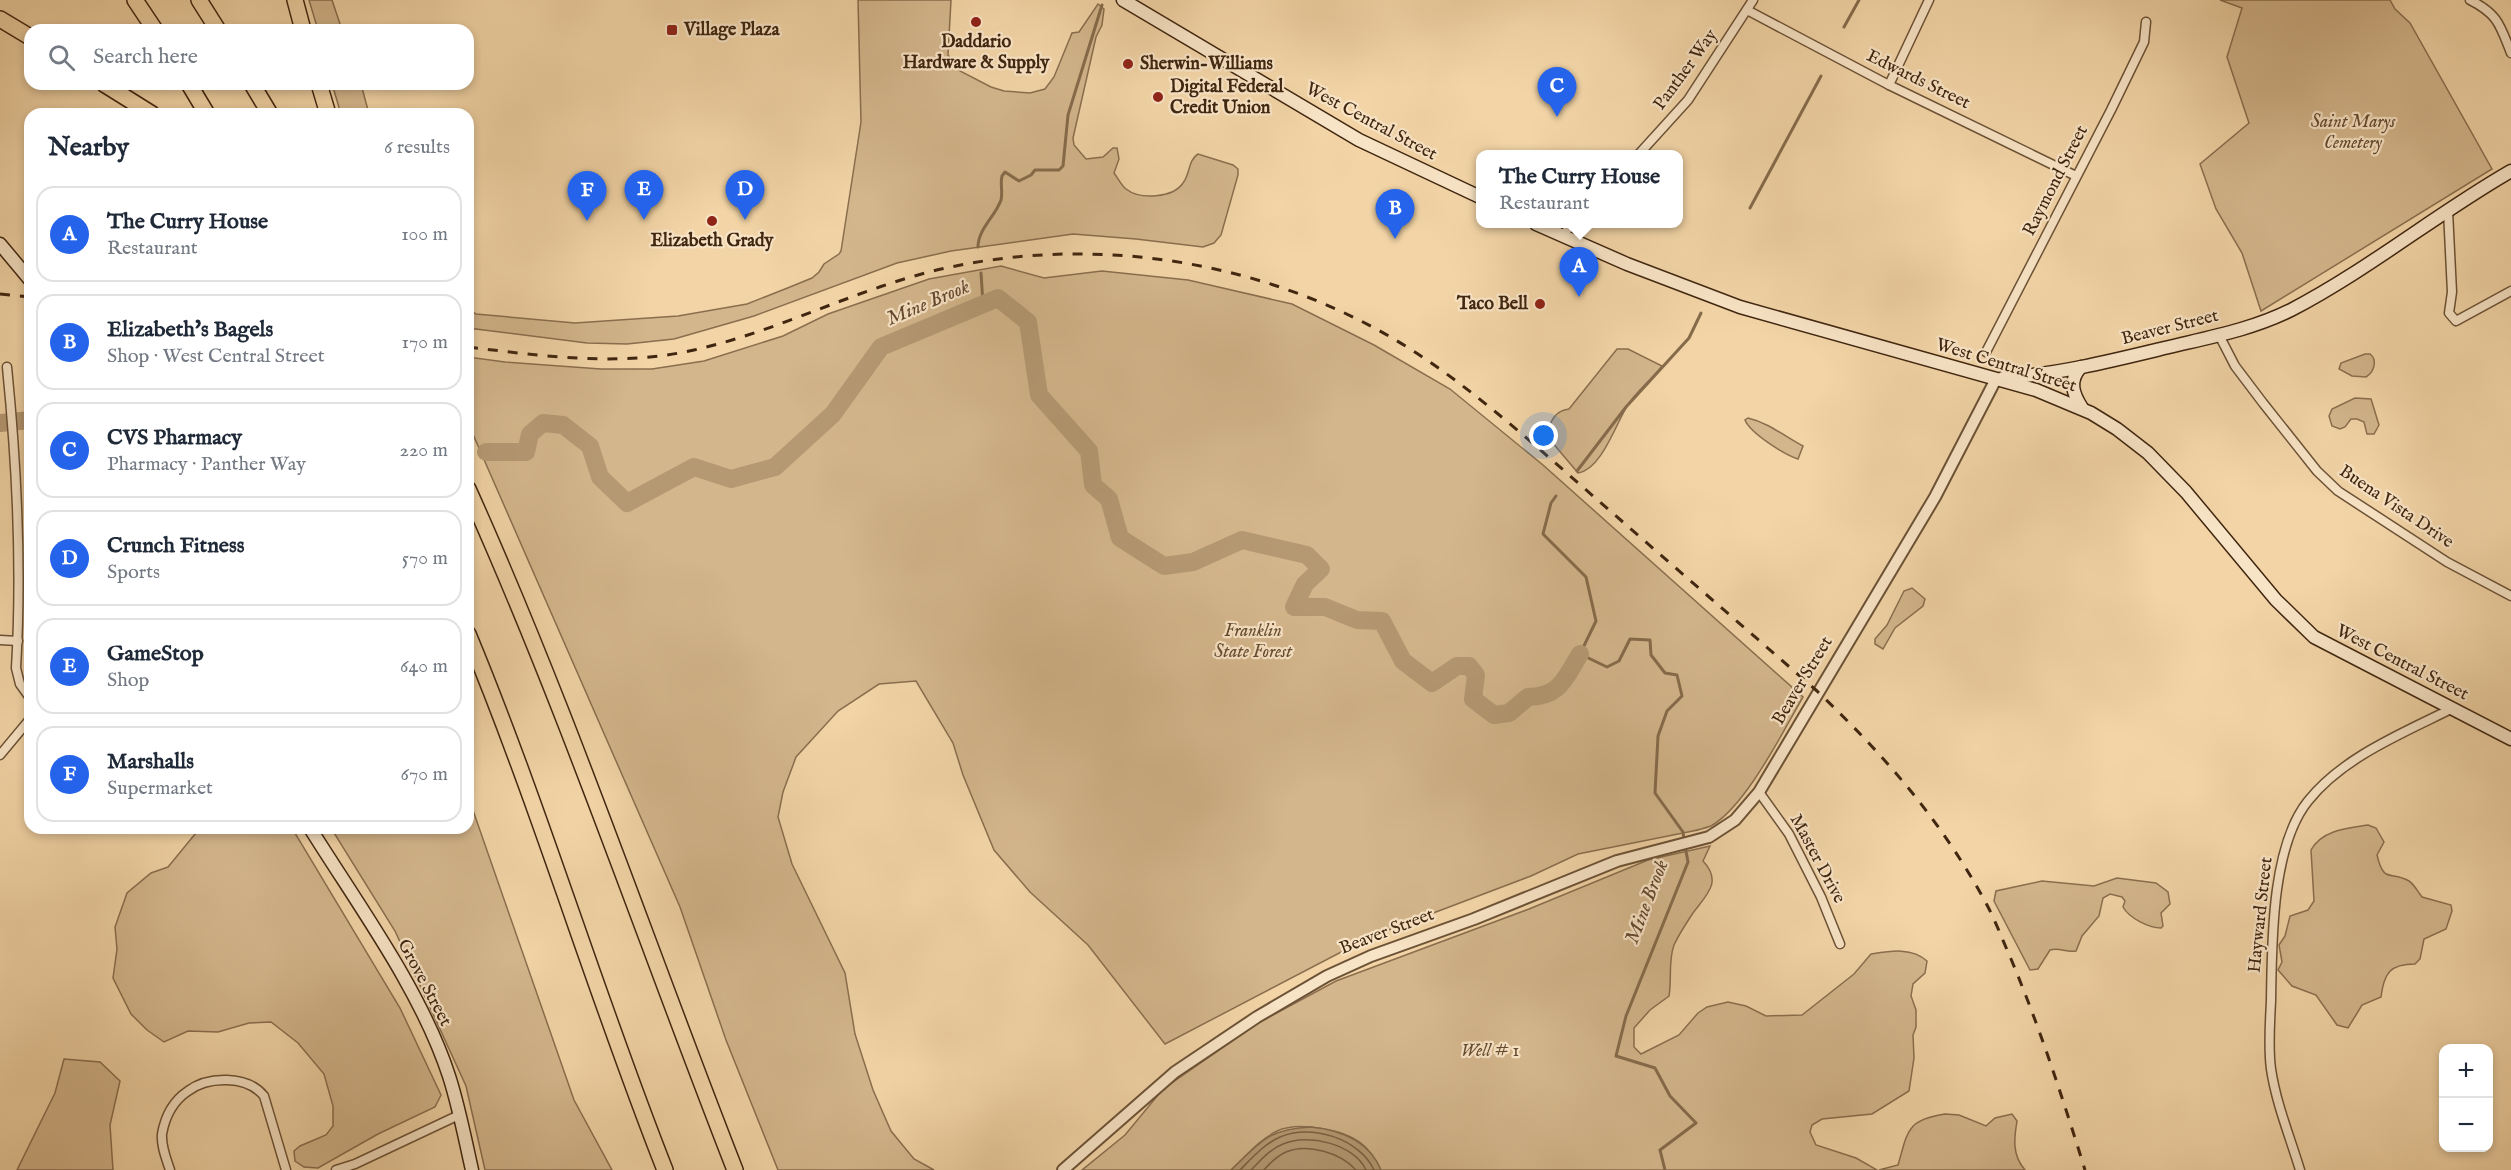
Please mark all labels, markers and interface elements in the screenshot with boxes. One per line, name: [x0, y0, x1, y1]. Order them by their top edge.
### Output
marker: Daddario Hardware & Supply: [969, 15, 983, 29]
place label: Village Plaza: [683, 19, 781, 42]
marker: Village Plaza: [665, 23, 679, 37]
search box: [24, 24, 474, 90]
street label: Panther Way: [1649, 25, 1723, 115]
place label: Daddario Hardware & Supply: [903, 31, 1050, 75]
icon: search: [45, 41, 78, 74]
text: Search here: [93, 43, 198, 71]
street label: Edwards Street: [1862, 45, 1974, 115]
place label: Sherwin-Williams: [1140, 53, 1274, 76]
marker: Sherwin-Williams: [1121, 57, 1135, 71]
pin: C: [1538, 68, 1576, 117]
place label: Digital Federal Credit Union: [1170, 76, 1284, 120]
street label: West Central Street: [1301, 78, 1441, 166]
marker: Digital Federal Credit Union: [1151, 90, 1165, 104]
park label: Saint Marys Cemetery: [2311, 111, 2396, 155]
street label: Raymond Street: [2018, 122, 2094, 240]
text: Nearby: [48, 131, 129, 164]
text: 6 results: [384, 135, 450, 160]
popup: [1476, 150, 1683, 228]
text: The Curry House: [1499, 163, 1660, 191]
pin: E: [624, 170, 664, 220]
pin: D: [726, 170, 764, 220]
pin: F: [568, 172, 606, 221]
pin: B: [1376, 190, 1414, 239]
text: Restaurant: [1499, 191, 1590, 216]
text: The Curry House: [107, 208, 268, 236]
marker: Elizabeth Grady: [705, 214, 719, 228]
text: A: [63, 222, 76, 247]
text: 100 m: [401, 222, 448, 247]
place label: Elizabeth Grady: [651, 230, 775, 253]
text: Restaurant: [107, 236, 198, 261]
pin: A: [1560, 248, 1598, 297]
water label: Mine Brook: [883, 274, 973, 332]
place label: Taco Bell: [1456, 293, 1529, 316]
marker: Taco Bell: [1533, 297, 1547, 311]
street label: Beaver Street: [2119, 305, 2221, 351]
text: Elizabeth's Bagels: [107, 316, 273, 344]
text: B: [63, 330, 76, 355]
text: 170 m: [402, 330, 448, 355]
street label: West Central Street: [1933, 334, 2079, 398]
text: Shop · West Central Street: [107, 344, 325, 369]
your location: [1529, 421, 1558, 450]
text: CVS Pharmacy: [107, 424, 242, 452]
text: C: [62, 438, 77, 463]
text: 220 m: [400, 438, 448, 463]
text: Pharmacy · Panther Way: [107, 452, 306, 477]
street label: Buena Vista Drive: [2334, 460, 2458, 554]
text: Crunch Fitness: [107, 532, 244, 560]
text: D: [61, 546, 78, 571]
text: 570 m: [402, 546, 448, 571]
text: Sports: [107, 560, 160, 585]
park label: Franklin State Forest: [1214, 620, 1293, 664]
street label: West Central Street: [2332, 620, 2472, 706]
street label: Beaver Street: [1768, 633, 1838, 729]
text: GameStop: [107, 640, 204, 668]
text: E: [63, 654, 76, 679]
text: 640 m: [400, 654, 448, 679]
text: Shop: [107, 668, 149, 693]
text: Marshalls: [107, 748, 194, 776]
text: F: [63, 762, 76, 787]
text: 670 m: [401, 762, 448, 787]
text: Supermarket: [107, 776, 213, 801]
street label: Master Drive: [1784, 810, 1850, 908]
street label: Hayward Street: [2243, 856, 2279, 974]
water label: Mine Brook: [1620, 857, 1674, 947]
street label: Beaver Street: [1337, 903, 1437, 961]
street label: Grove Street: [391, 936, 457, 1030]
park label: Well # 1: [1461, 1040, 1519, 1063]
map controls: [2439, 1044, 2493, 1152]
button: +: [2439, 1044, 2493, 1098]
button: −: [2439, 1098, 2493, 1152]

